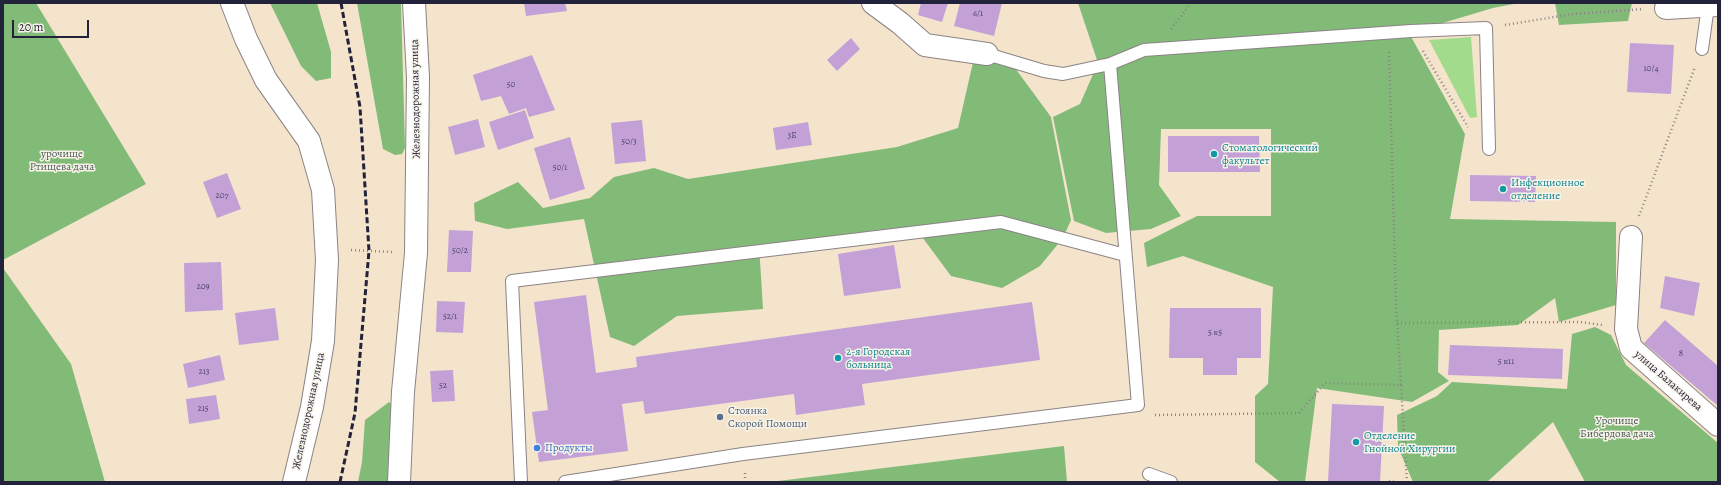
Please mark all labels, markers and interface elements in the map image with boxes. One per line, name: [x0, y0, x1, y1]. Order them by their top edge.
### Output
house number: 6/1: [973, 9, 983, 19]
scale bar: [14, 12, 91, 38]
text: 20 m: [19, 19, 43, 35]
street label: Железнодорожная улица: [408, 39, 424, 159]
house number: 10/4: [1644, 64, 1658, 74]
house number: 50: [507, 80, 515, 90]
house number: 3Б: [787, 131, 797, 141]
house number: 50/3: [621, 137, 637, 147]
place label: Стоматологический факультет: [1222, 141, 1318, 167]
park label: урочище Ртищева дача: [30, 147, 94, 173]
marker: Стоматологический факультет: [1209, 149, 1219, 159]
house number: 50/1: [553, 163, 567, 173]
place label: Инфекционное отделение: [1511, 176, 1585, 202]
marker: Инфекционное отделение: [1498, 184, 1508, 194]
house number: 207: [216, 191, 228, 201]
house number: 50/2: [452, 246, 468, 256]
house number: 209: [196, 282, 210, 292]
house number: 52/1: [443, 312, 457, 322]
house number: 5 к5: [1208, 328, 1222, 338]
place label: 2-я Городская больница: [846, 345, 910, 371]
street label: улица Балакирева: [1631, 348, 1705, 414]
house number: 8: [1679, 349, 1683, 359]
street label: Железнодорожная улица: [290, 351, 328, 471]
marker: 2-я Городская больница: [833, 353, 843, 363]
house number: 5 к11: [1498, 357, 1514, 367]
house number: 213: [198, 367, 210, 377]
house number: 52: [439, 381, 447, 391]
house number: 215: [197, 404, 209, 414]
place label: Стоянка Скорой Помощи: [728, 404, 807, 430]
marker: Стоянка Скорой Помощи: [715, 412, 725, 422]
park label: Урочище Бибердова дача: [1580, 414, 1654, 440]
place label: Отделение Гнойной Хирургии: [1364, 429, 1456, 455]
marker: Отделение Гнойной Хирургии: [1351, 437, 1361, 447]
place label: Продукты: [545, 441, 592, 455]
marker: Продукты: [532, 443, 542, 453]

